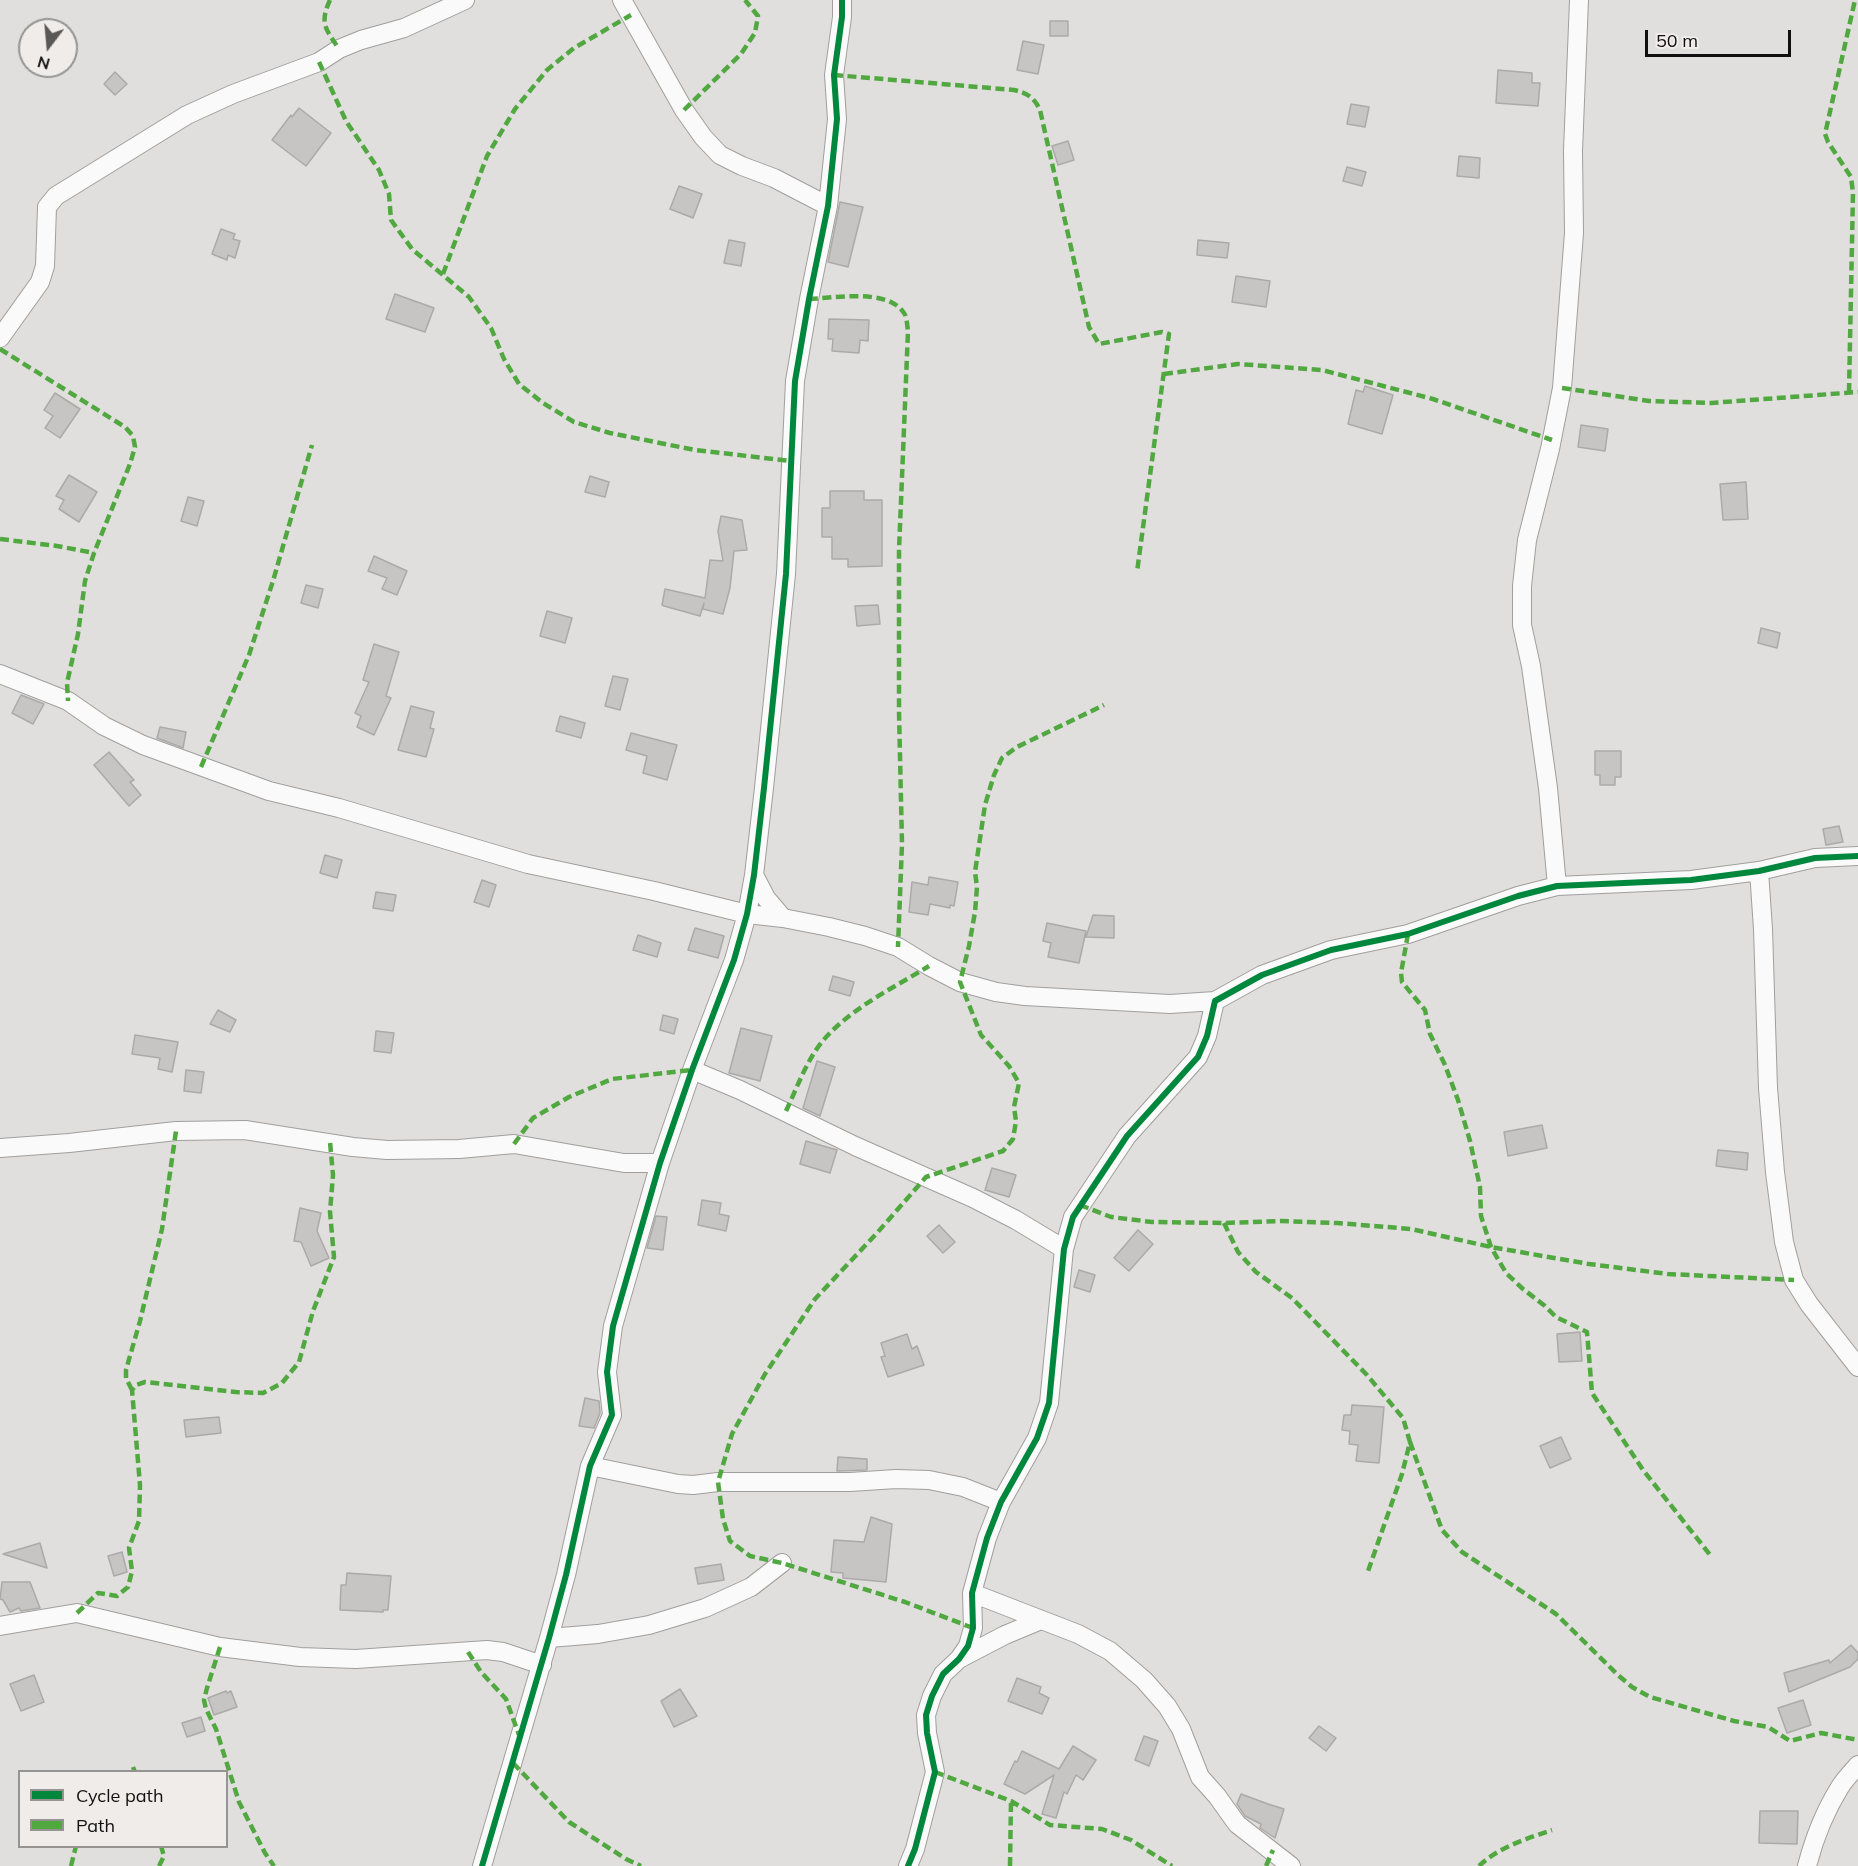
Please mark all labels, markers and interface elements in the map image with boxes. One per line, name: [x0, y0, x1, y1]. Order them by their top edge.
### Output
north arrow: [18, 18, 78, 78]
scale bar: [1648, 18, 1794, 56]
text: 50 m: [1656, 29, 1698, 52]
text: N: [35, 52, 52, 75]
legend: [18, 1770, 228, 1848]
text: Cycle path: [76, 1784, 163, 1807]
text: Path: [76, 1814, 115, 1837]

